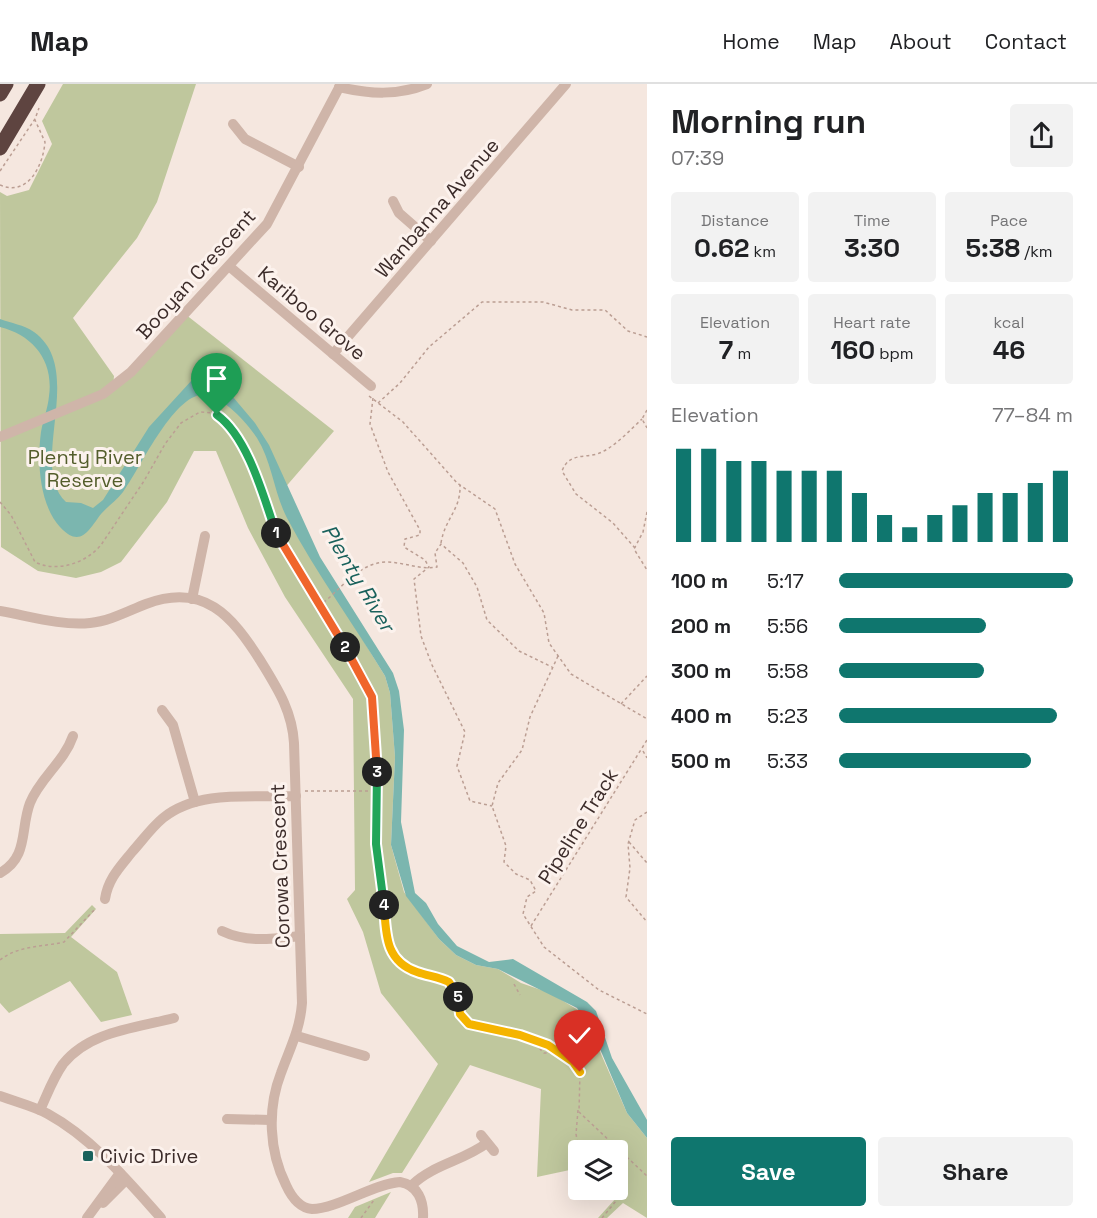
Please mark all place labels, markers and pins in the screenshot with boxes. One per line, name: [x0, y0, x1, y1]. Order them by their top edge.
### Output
pin: [191, 353, 242, 415]
pin: 1: [261, 518, 291, 548]
pin: 2: [330, 632, 360, 662]
pin: 3: [362, 757, 392, 787]
pin: 4: [369, 890, 399, 920]
pin: 5: [443, 982, 473, 1012]
pin: [554, 1010, 605, 1072]
place label: Civic Drive: [100, 1143, 198, 1169]
marker: Civic Drive: [81, 1149, 95, 1163]

